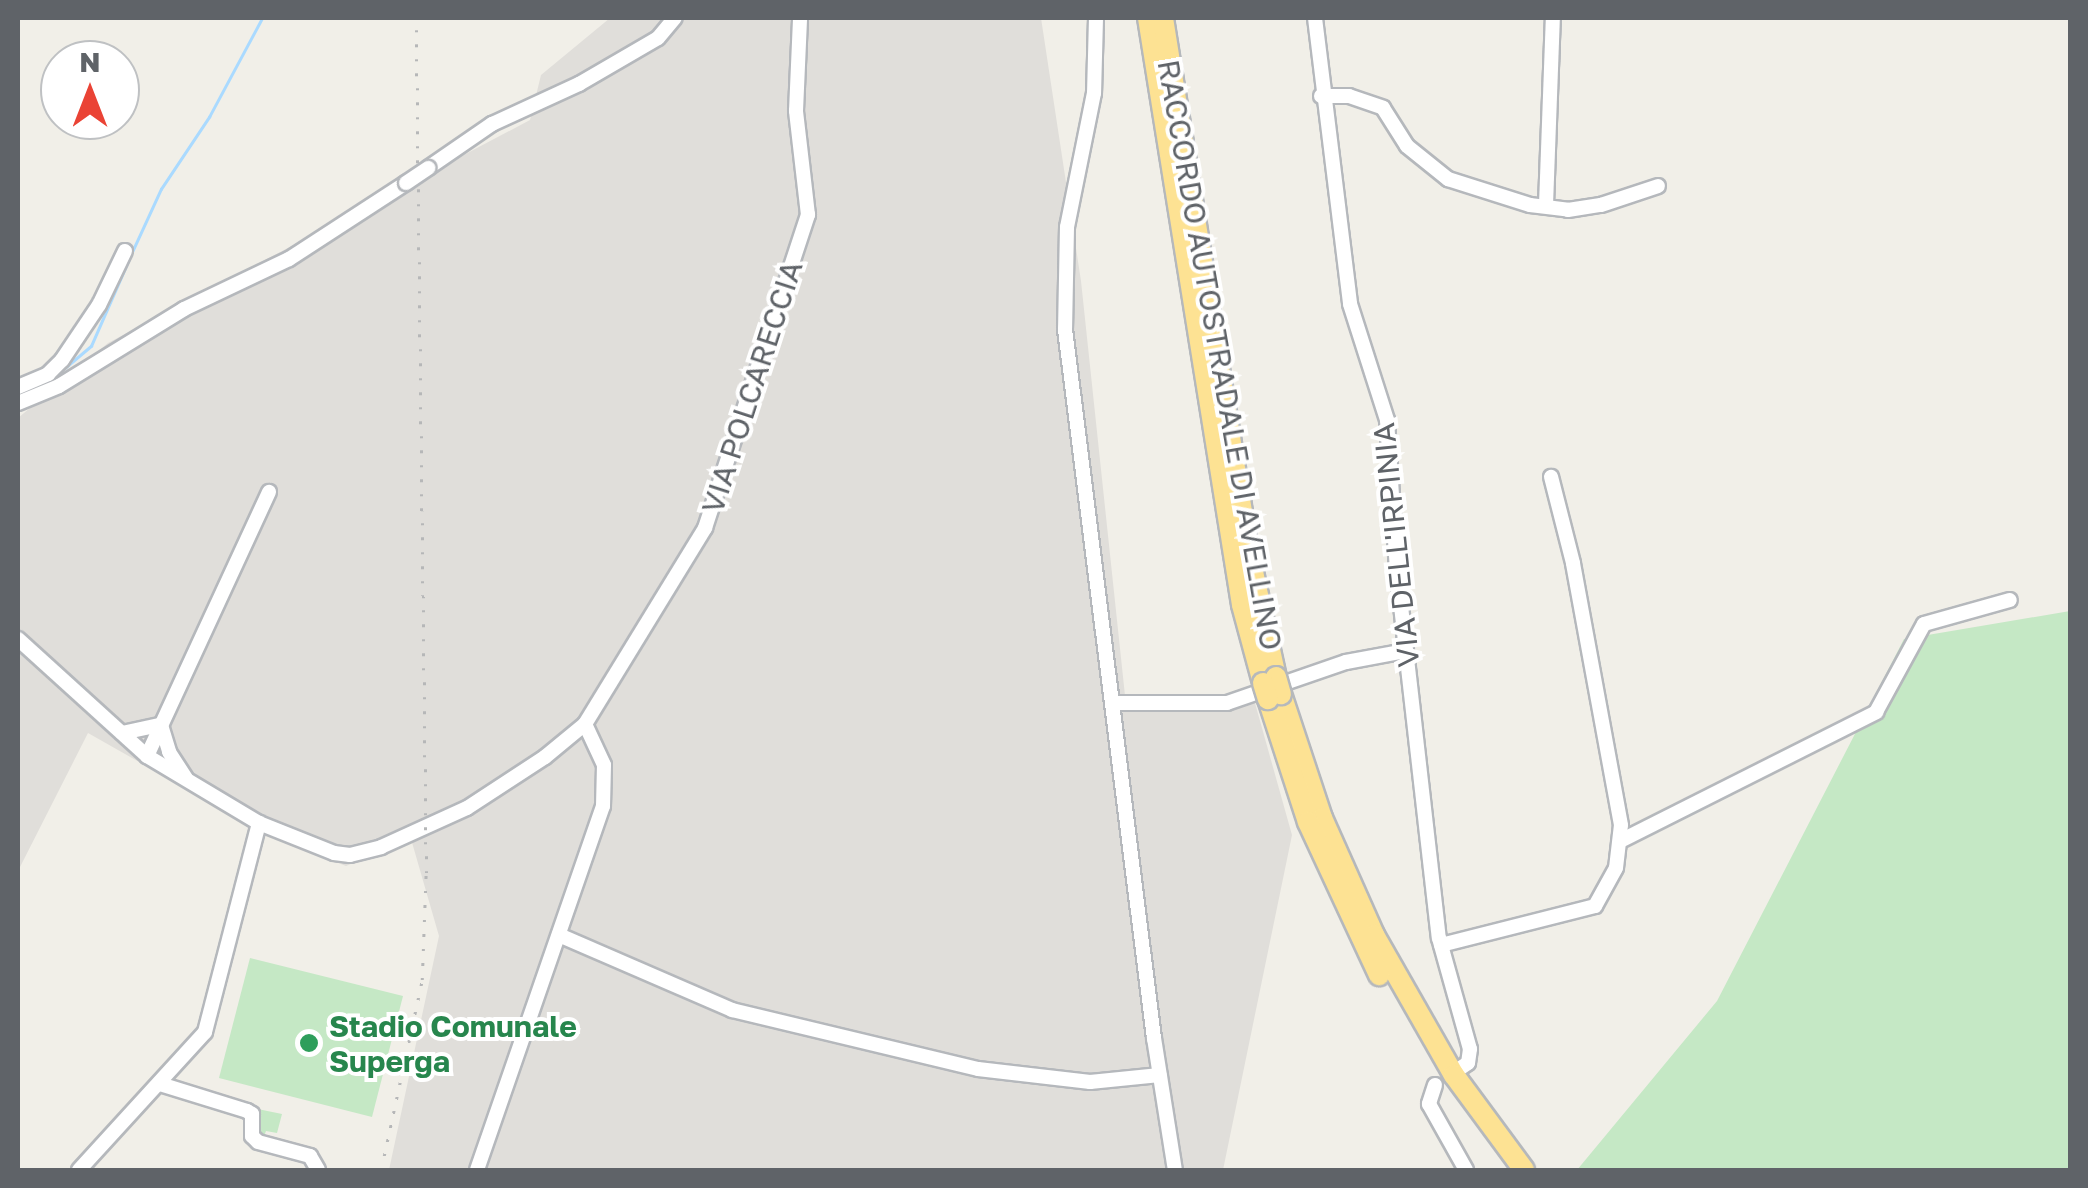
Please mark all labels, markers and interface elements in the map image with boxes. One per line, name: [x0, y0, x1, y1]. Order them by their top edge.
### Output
north arrow: [40, 40, 140, 140]
text: N: [79, 45, 101, 78]
street label: RACCORDO AUTOSTRADALE DI AVELLINO: [1150, 57, 1290, 653]
street label: VIA POLCARECCIA: [694, 256, 810, 518]
street label: VIA DELL'IRPINIA: [1365, 421, 1427, 669]
place label: Stadio Comunale Superga: [329, 1008, 577, 1078]
marker: Stadio Comunale Superga: [298, 1032, 320, 1054]

